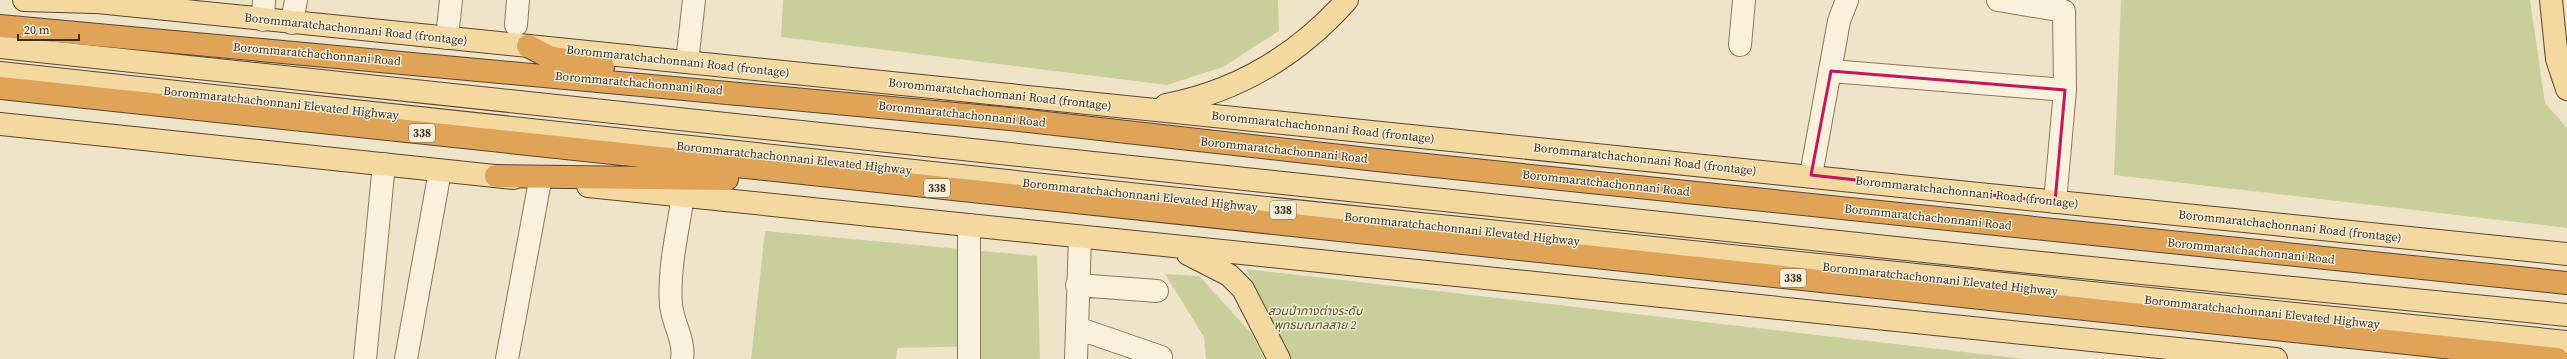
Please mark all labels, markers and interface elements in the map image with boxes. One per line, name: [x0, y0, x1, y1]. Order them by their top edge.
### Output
street label: Borommaratchachonnani Road (frontage): [244, 9, 468, 49]
scale bar: [18, 16, 79, 42]
text: 20 m: [24, 22, 50, 38]
street label: Borommaratchachonnani Road: [232, 39, 402, 69]
street label: Borommaratchachonnani Road (frontage): [566, 41, 790, 81]
street label: Borommaratchachonnani Road: [554, 68, 724, 98]
street label: Borommaratchachonnani Road (frontage): [888, 75, 1112, 113]
street label: Borommaratchachonnani Elevated Highway: [163, 83, 400, 123]
street label: Borommaratchachonnani Road: [878, 98, 1046, 130]
street label: Borommaratchachonnani Road (frontage): [1211, 107, 1435, 147]
road number: 338: [409, 124, 435, 142]
street label: Borommaratchachonnani Road: [1199, 133, 1369, 167]
street label: Borommaratchachonnani Elevated Highway: [676, 138, 913, 178]
street label: Borommaratchachonnani Road (frontage): [1533, 139, 1757, 179]
street label: Borommaratchachonnani Road: [1521, 166, 1691, 200]
street label: Borommaratchachonnani Road (frontage): [1855, 172, 2079, 212]
street label: Borommaratchachonnani Elevated Highway: [1022, 175, 1259, 215]
road number: 338: [924, 179, 950, 197]
street label: Borommaratchachonnani Road: [1843, 200, 2013, 234]
road number: 338: [1270, 201, 1296, 219]
street label: Borommaratchachonnani Road (frontage): [2178, 206, 2402, 246]
street label: Borommaratchachonnani Elevated Highway: [1344, 209, 1581, 249]
street label: Borommaratchachonnani Road: [2166, 234, 2336, 268]
street label: Borommaratchachonnani Elevated Highway: [1822, 259, 2059, 299]
road number: 338: [1780, 269, 1806, 287]
street label: Borommaratchachonnani Elevated Highway: [2144, 292, 2381, 332]
park label: สวนป่าทางต่างระดับ พุทธมณฑลสาย 2: [1268, 303, 1363, 333]

